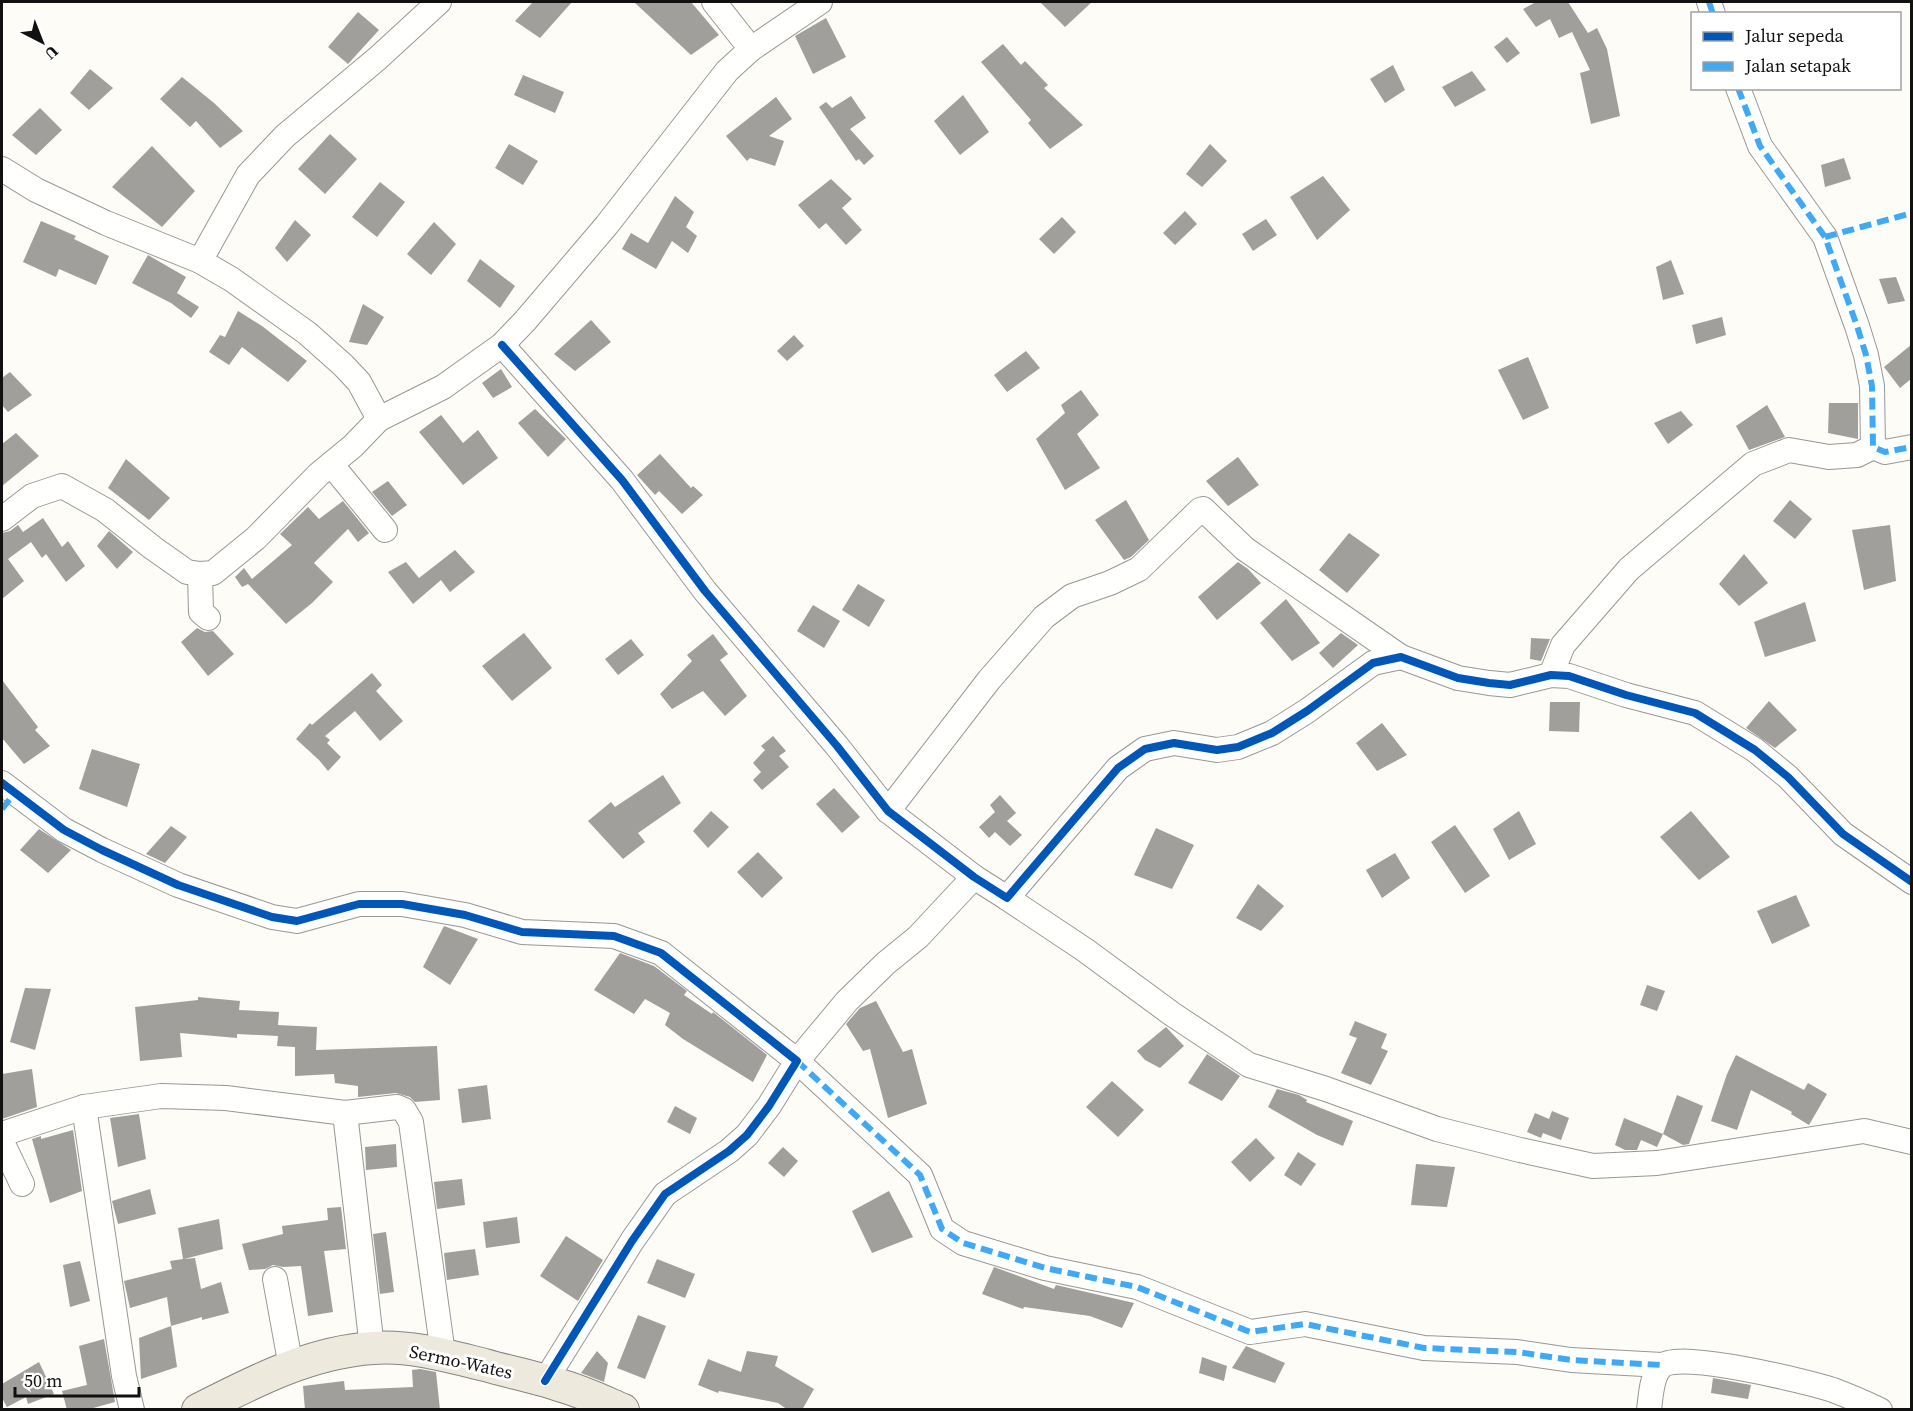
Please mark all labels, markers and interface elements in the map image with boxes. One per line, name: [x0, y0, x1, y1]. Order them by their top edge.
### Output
north arrow: [12, 12, 72, 72]
legend: [1691, 12, 1901, 90]
text: Jalur sepeda: [1744, 23, 1844, 48]
text: U: [40, 41, 64, 65]
text: Jalan setapak: [1744, 53, 1851, 78]
street label: Sermo-Wates: [407, 1338, 515, 1385]
scale bar: [15, 1360, 140, 1398]
text: 50 m: [24, 1368, 62, 1393]

